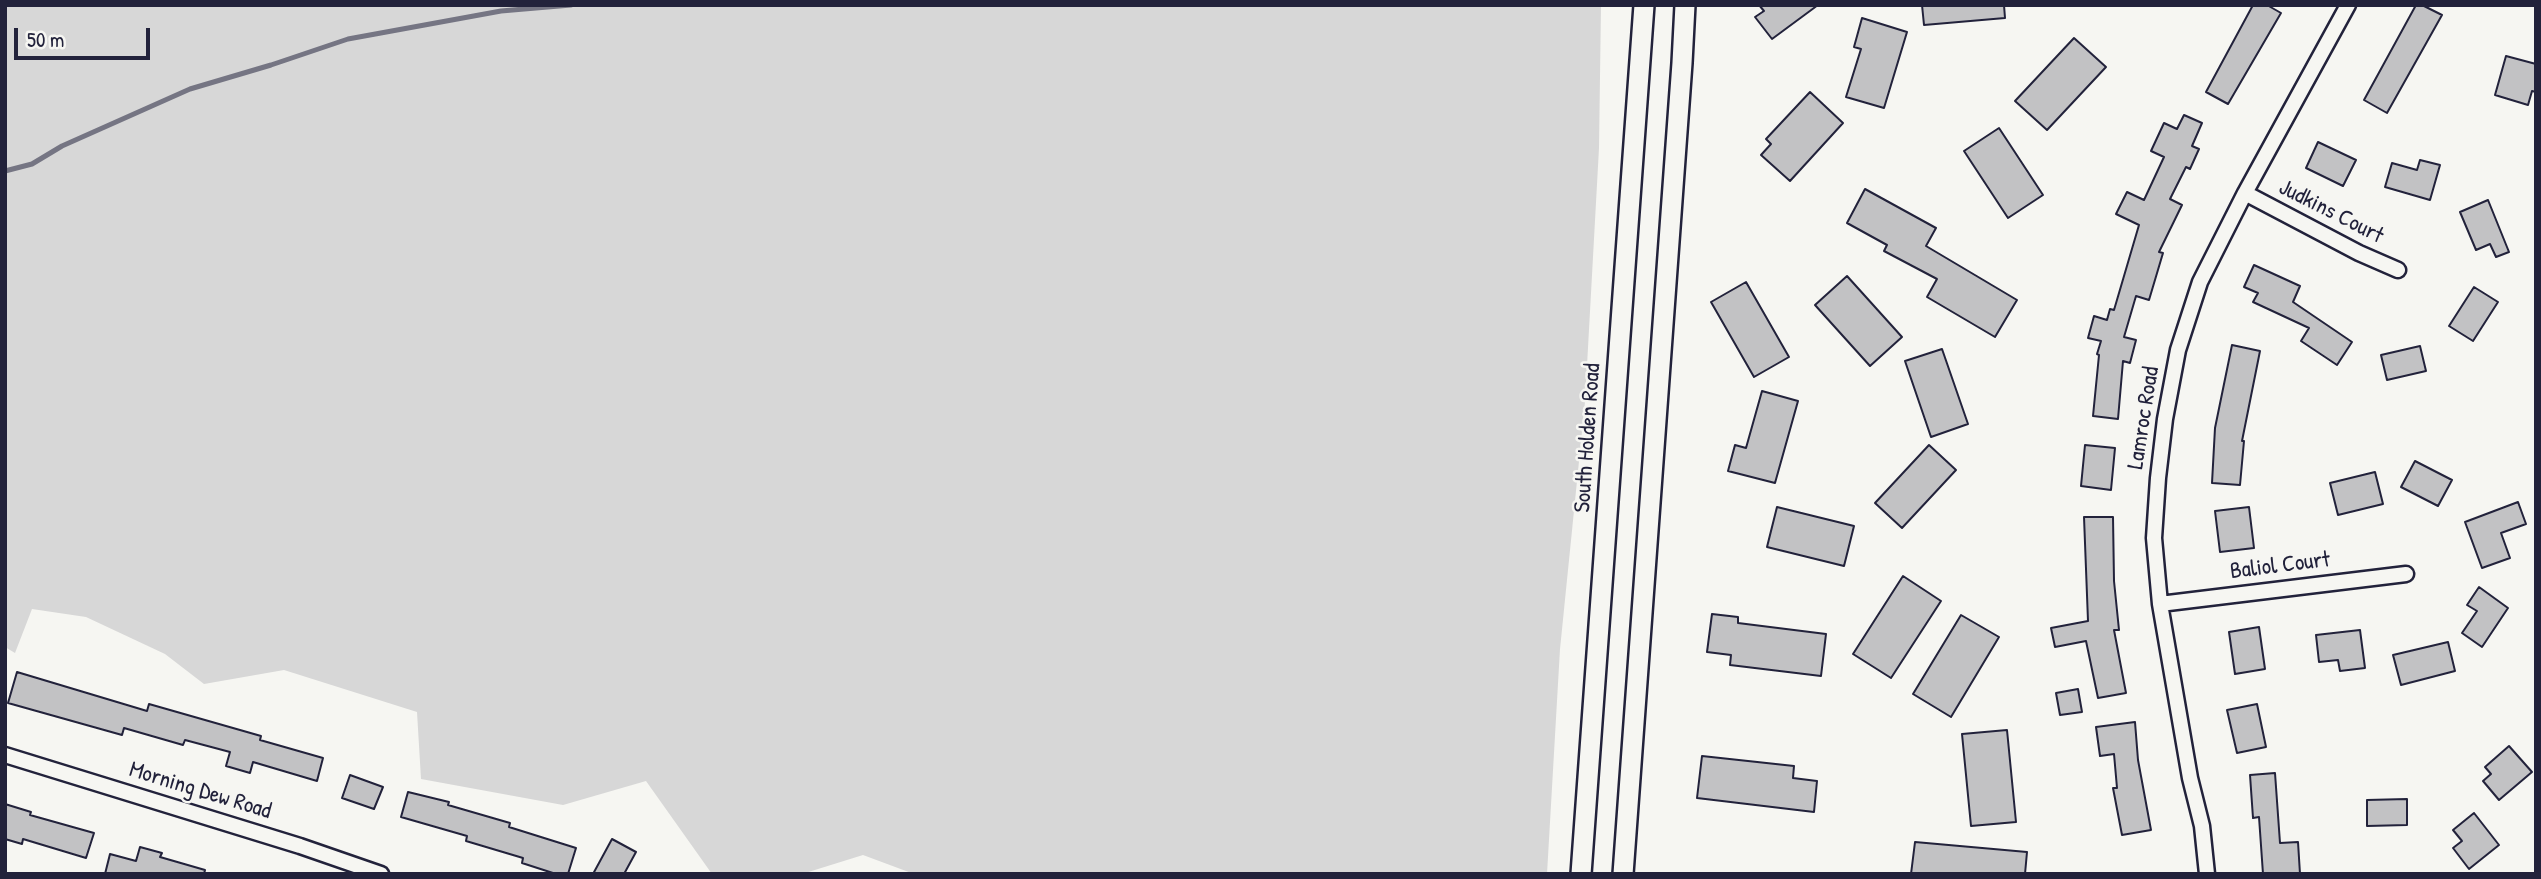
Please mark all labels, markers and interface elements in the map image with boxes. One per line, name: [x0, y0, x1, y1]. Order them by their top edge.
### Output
scale bar: [18, 14, 154, 58]
text: 50 m: [27, 25, 64, 54]
street label: Judkins Court: [2274, 174, 2388, 250]
street label: South Holden Road: [1569, 362, 1607, 514]
street label: Lamroc Road: [2122, 365, 2166, 471]
street label: Baliol Court: [2228, 546, 2332, 586]
street label: Morning Dew Road: [126, 756, 274, 826]

